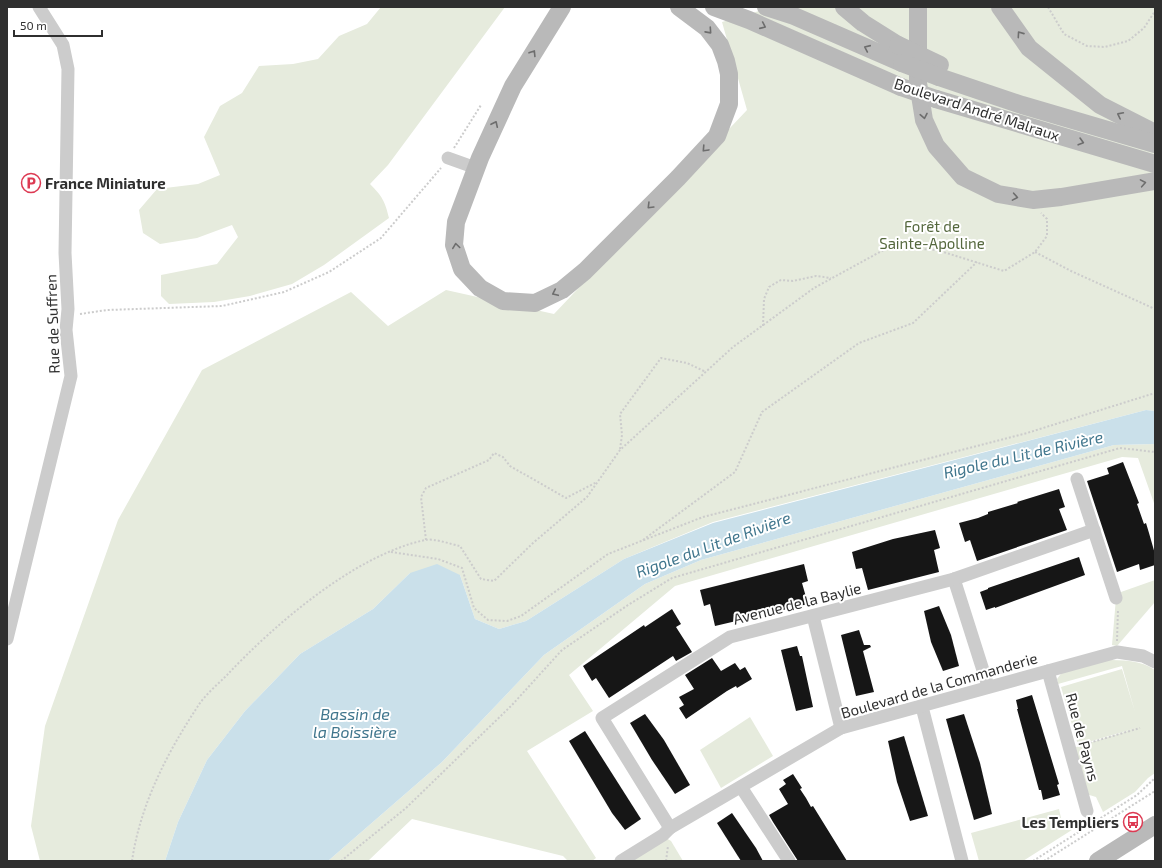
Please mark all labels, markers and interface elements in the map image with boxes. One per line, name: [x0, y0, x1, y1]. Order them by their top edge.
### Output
scale bar: [14, 12, 102, 38]
text: 50 m: [20, 18, 47, 32]
one-way arrow: [759, 21, 767, 29]
one-way arrow: [705, 26, 712, 34]
one-way arrow: [1018, 32, 1025, 39]
one-way arrow: [863, 44, 870, 52]
one-way arrow: [528, 50, 536, 57]
street label: Boulevard André Malraux: [892, 74, 1062, 144]
one-way arrow: [919, 112, 927, 119]
one-way arrow: [1117, 112, 1125, 120]
one-way arrow: [490, 121, 498, 128]
one-way arrow: [1077, 137, 1084, 146]
one-way arrow: [702, 144, 710, 152]
parking icon: France Miniature: [20, 172, 42, 194]
place label: France Miniature: [45, 174, 166, 192]
one-way arrow: [1140, 179, 1146, 187]
one-way arrow: [1012, 192, 1018, 201]
one-way arrow: [647, 201, 655, 209]
park label: Forêt de Sainte-Apolline: [879, 217, 985, 252]
one-way arrow: [452, 243, 461, 249]
street label: Rue de Suffren: [41, 274, 63, 374]
one-way arrow: [551, 288, 559, 296]
water label: Rigole du Lit de Rivière: [941, 426, 1105, 482]
water label: Rigole du Lit de Rivière: [633, 507, 793, 581]
street label: Avenue de la Baylie: [731, 578, 863, 628]
street label: Boulevard de la Commanderie: [839, 648, 1039, 722]
street label: Rue de Payns: [1063, 691, 1103, 783]
water label: Bassin de la Boissière: [313, 704, 397, 741]
bus stop icon: Les Templiers: [1122, 811, 1144, 833]
place label: Les Templiers: [1022, 813, 1119, 831]

